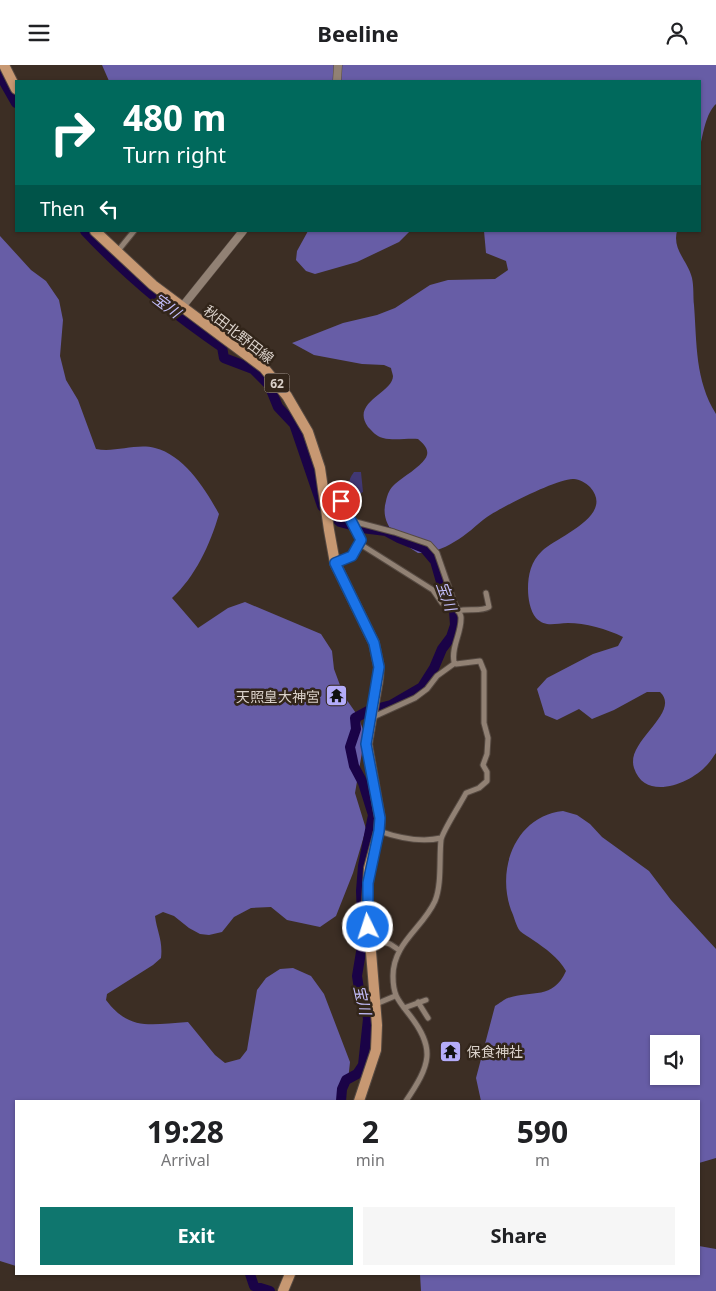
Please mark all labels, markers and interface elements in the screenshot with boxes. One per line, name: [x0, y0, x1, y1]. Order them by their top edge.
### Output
text: Beeline: [317, 18, 399, 48]
icon: menu: [25, 19, 53, 47]
icon: person: [663, 19, 691, 47]
text: 480 m: [123, 94, 226, 141]
icon: right: [40, 100, 105, 165]
text: Turn right: [123, 139, 226, 169]
icon: left: [95, 195, 123, 223]
text: Then: [40, 196, 85, 222]
water label: 宝川: [149, 288, 187, 323]
street label: 秋田北野田線: [200, 301, 278, 367]
road number: 62: [264, 373, 290, 393]
pin: [320, 480, 362, 522]
icon: arrive: [327, 487, 355, 515]
water label: 宝川: [432, 578, 462, 615]
temple icon: 天照皇大神宮: [324, 684, 348, 708]
place label: 天照皇大神宮: [236, 687, 320, 706]
position arrow: [341, 900, 393, 952]
water label: 宝川: [350, 983, 377, 1019]
map controls: [650, 1035, 700, 1085]
button: sound: [650, 1035, 700, 1085]
temple icon: 保食神社: [439, 1039, 463, 1063]
place label: 保食神社: [467, 1042, 523, 1061]
text: 19:28: [147, 1111, 224, 1152]
text: 2: [362, 1111, 379, 1152]
text: 590: [517, 1111, 568, 1152]
text: Arrival: [161, 1149, 210, 1171]
text: min: [356, 1149, 385, 1171]
text: m: [535, 1149, 550, 1171]
button: Exit: [40, 1207, 353, 1265]
button: Share: [363, 1207, 675, 1265]

